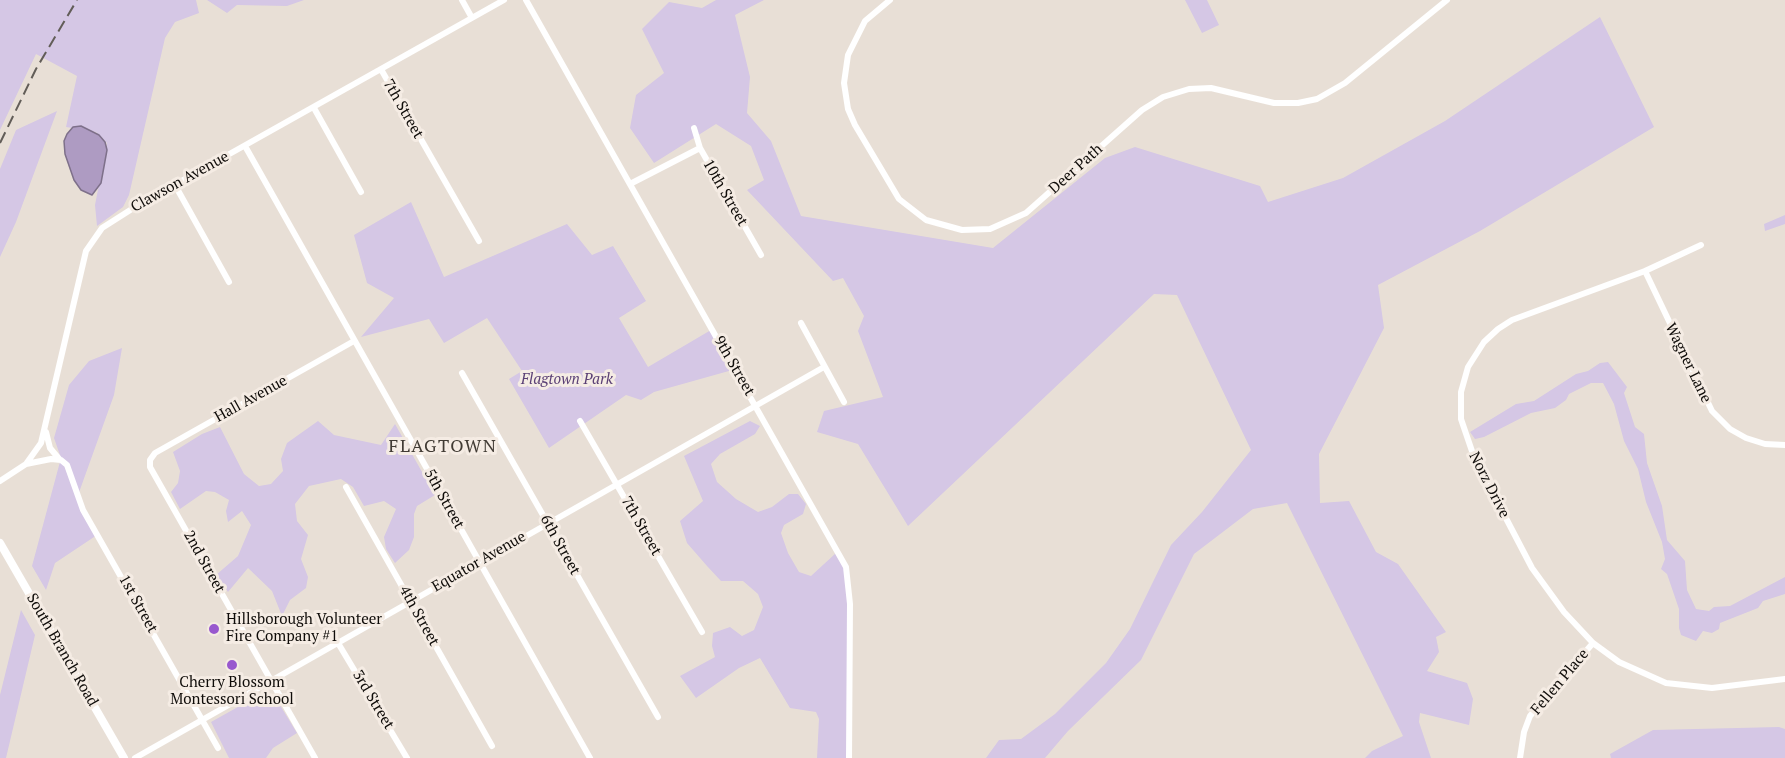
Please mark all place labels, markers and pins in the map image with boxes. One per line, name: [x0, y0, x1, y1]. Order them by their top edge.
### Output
place label: Hillsborough Volunteer Fire Company #1: [226, 611, 382, 646]
marker: Hillsborough Volunteer Fire Company #1: [207, 622, 221, 636]
marker: Cherry Blossom Montessori School: [225, 658, 239, 672]
place label: Cherry Blossom Montessori School: [170, 674, 294, 709]

